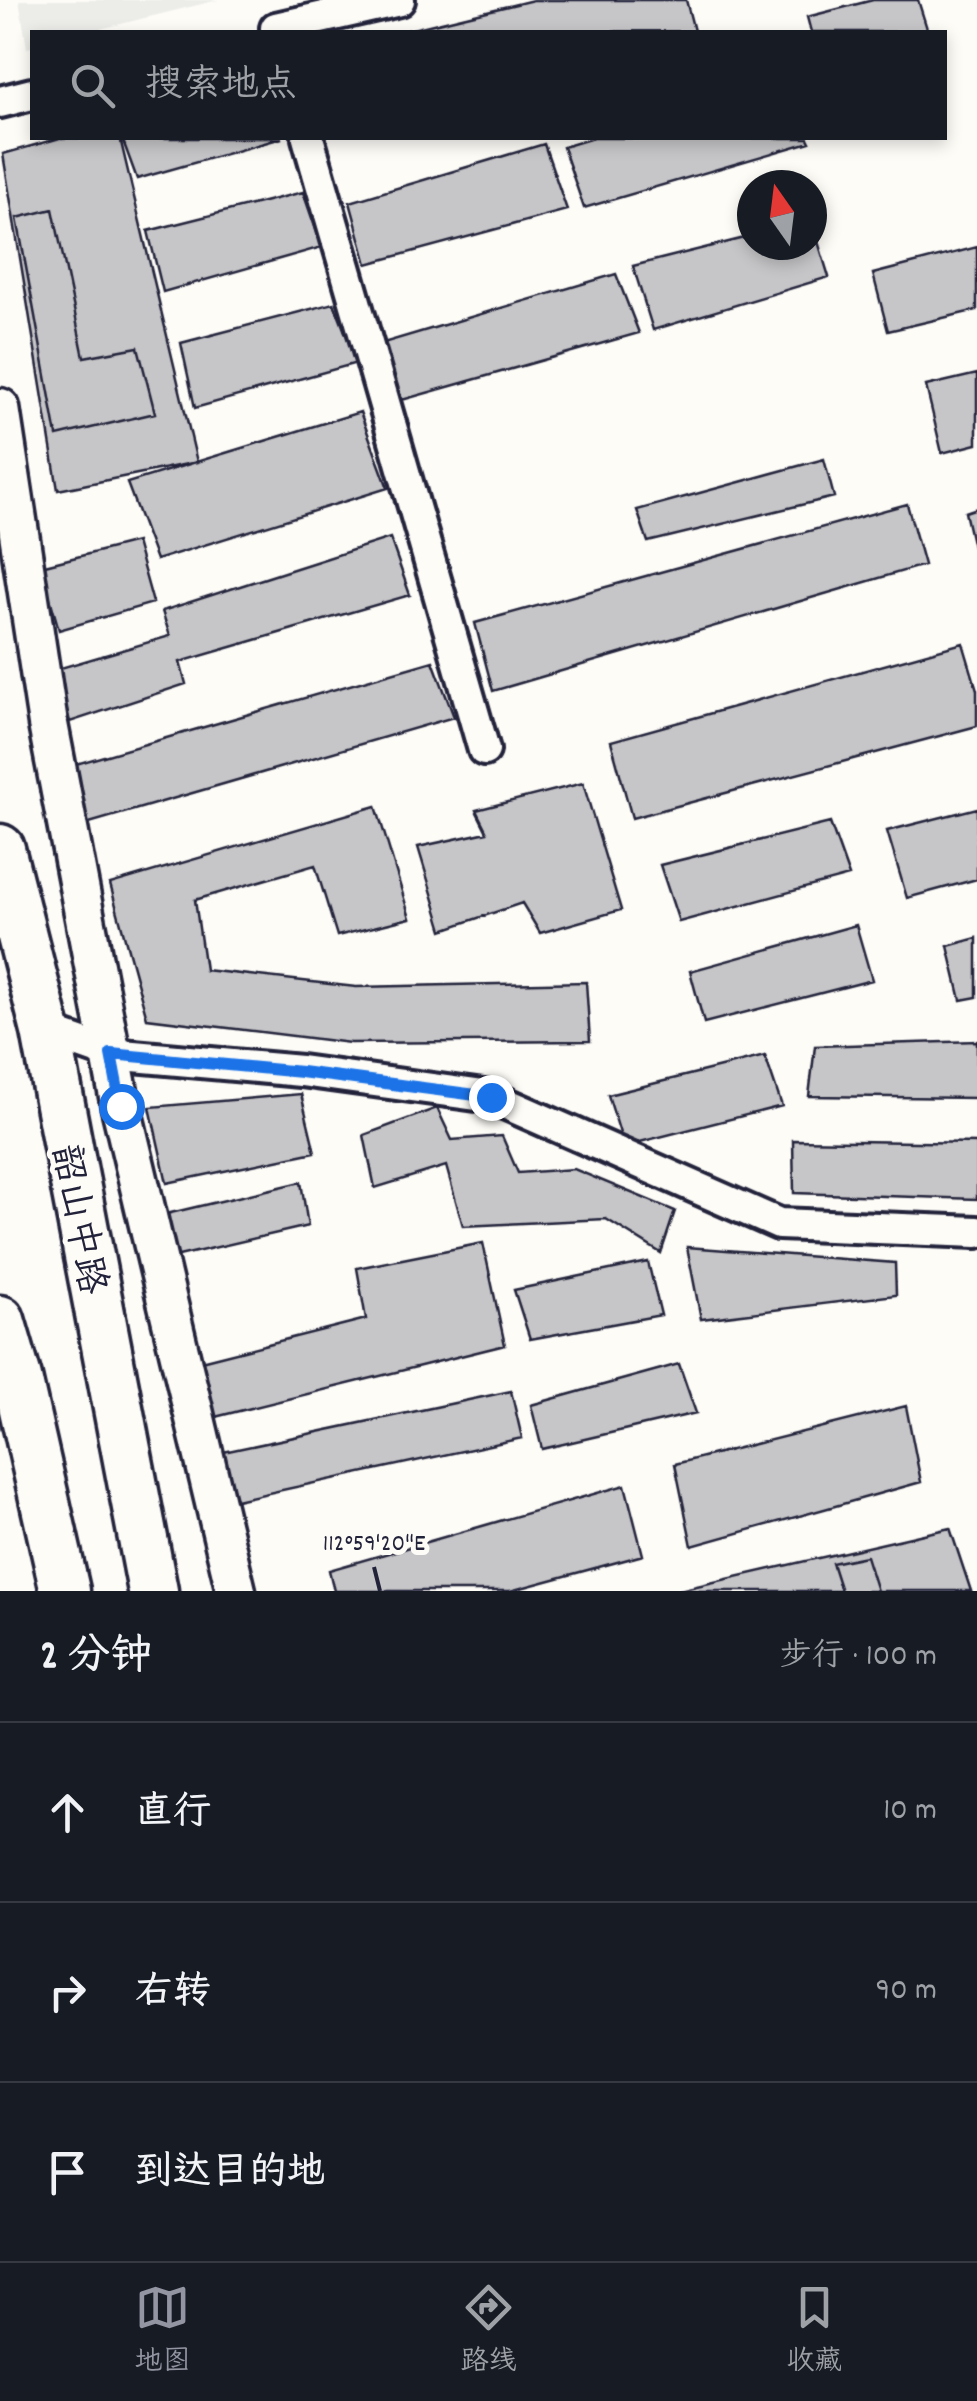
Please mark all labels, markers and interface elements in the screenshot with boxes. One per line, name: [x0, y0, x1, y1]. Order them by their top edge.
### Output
search box: [30, 30, 947, 140]
icon: search: [65, 58, 120, 113]
text: 搜索地点: [145, 60, 297, 115]
north arrow: [737, 170, 827, 260]
route end: [469, 1075, 515, 1121]
route start: [99, 1084, 145, 1130]
street label: 韶山中路: [34, 1140, 117, 1300]
text: 112°59'20"E: [323, 1527, 426, 1563]
text: 2 分钟: [40, 1629, 152, 1689]
text: 步行 · 100 m: [780, 1635, 937, 1681]
icon: ahead: [40, 1785, 95, 1840]
text: 直行: [135, 1787, 211, 1842]
text: 10 m: [883, 1789, 937, 1835]
icon: right: [40, 1965, 95, 2020]
text: 右转: [135, 1967, 211, 2022]
text: 90 m: [876, 1969, 937, 2015]
icon: arrive: [40, 2145, 95, 2200]
text: 到达目的地: [135, 2147, 325, 2202]
tab: 地图: [135, 2280, 191, 2384]
tab: 路线: [460, 2280, 516, 2384]
tab: 收藏: [786, 2280, 842, 2384]

